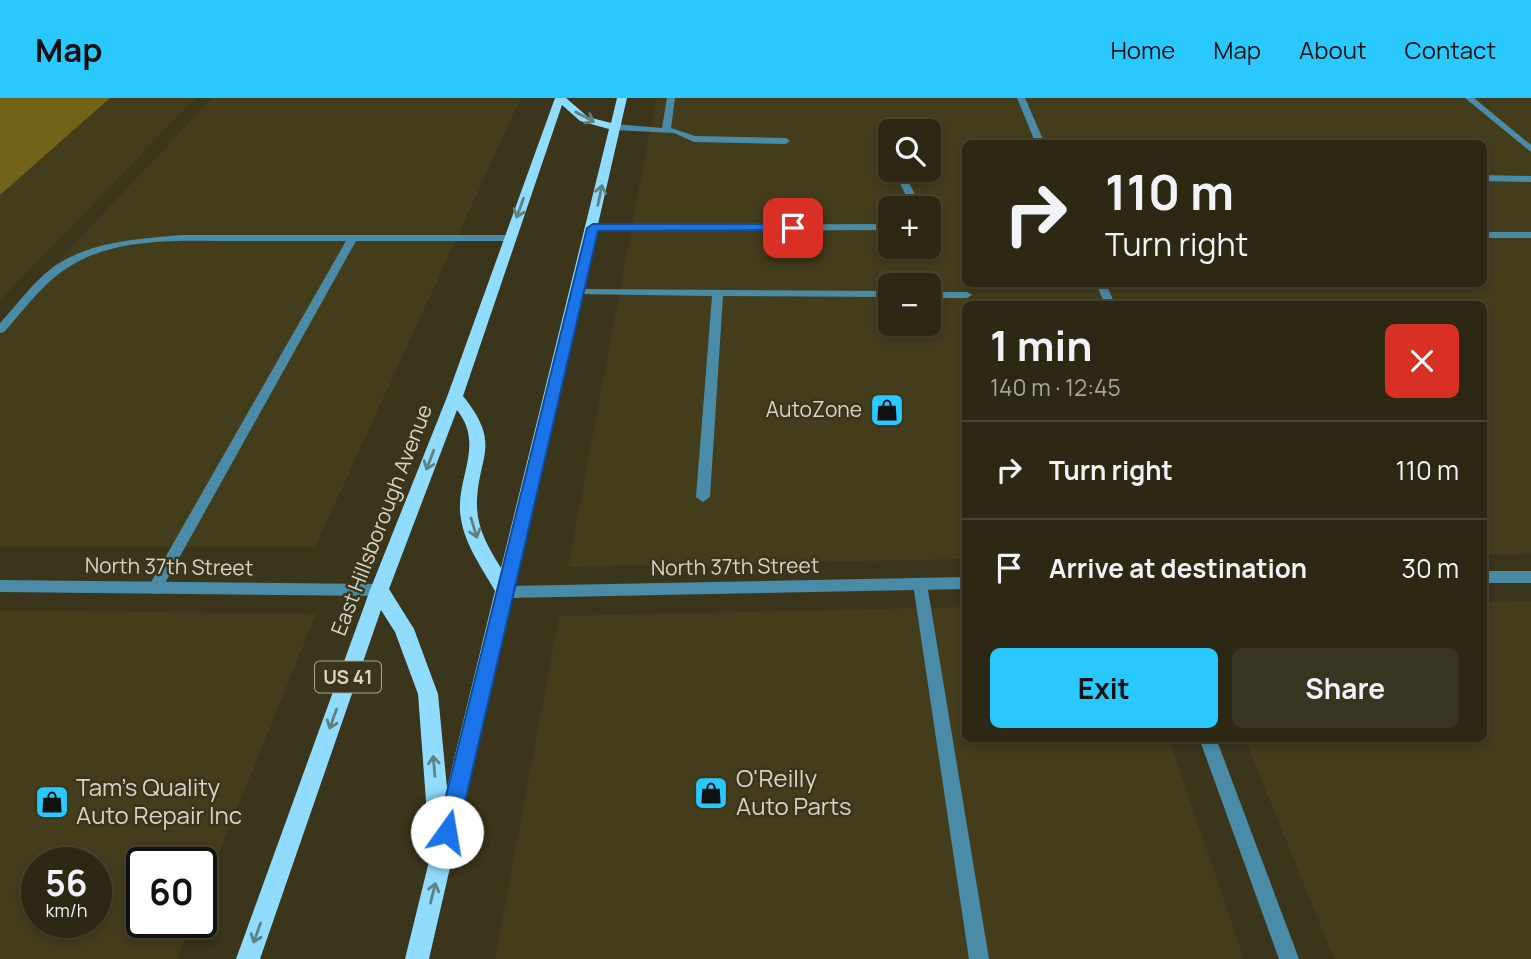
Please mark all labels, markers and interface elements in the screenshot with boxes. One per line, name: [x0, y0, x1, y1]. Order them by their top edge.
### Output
text: Map: [35, 27, 103, 72]
text: Home: [1110, 33, 1175, 66]
text: Map: [1213, 33, 1261, 66]
text: About: [1299, 33, 1367, 66]
text: Contact: [1405, 33, 1496, 66]
one-way arrow: [575, 110, 595, 124]
map controls: [878, 119, 941, 336]
button: search: [878, 119, 941, 182]
text: 110 m: [1105, 158, 1234, 225]
icon: right: [990, 168, 1081, 259]
one-way arrow: [593, 184, 607, 207]
button: +: [878, 196, 941, 259]
one-way arrow: [513, 197, 526, 219]
pin: [763, 198, 823, 258]
icon: arrive: [774, 209, 812, 247]
text: Turn right: [1105, 222, 1248, 266]
button: −: [878, 273, 941, 336]
text: 1 min: [990, 316, 1093, 374]
button: close: [1385, 324, 1459, 398]
text: 140 m · 12:45: [990, 371, 1121, 403]
shop icon: AutoZone: [868, 391, 906, 429]
place label: AutoZone: [766, 395, 862, 423]
street label: East Hillsborough Avenue: [324, 400, 438, 639]
one-way arrow: [423, 449, 436, 471]
icon: right: [990, 451, 1028, 489]
text: Turn right: [1049, 452, 1173, 488]
text: 110 m: [1396, 452, 1459, 488]
one-way arrow: [469, 517, 482, 539]
icon: arrive: [990, 549, 1028, 587]
text: Arrive at destination: [1049, 550, 1307, 586]
text: 30 m: [1402, 550, 1459, 586]
street label: North 37th Street: [85, 551, 253, 581]
street label: North 37th Street: [651, 551, 819, 581]
button: Exit: [990, 648, 1218, 728]
button: Share: [1232, 648, 1459, 728]
road number: US 41: [315, 662, 381, 692]
one-way arrow: [326, 708, 338, 730]
one-way arrow: [427, 755, 440, 778]
place label: O'Reilly Auto Parts: [736, 761, 852, 822]
place label: Tam's Quality Auto Repair Inc: [76, 770, 242, 831]
shop icon: O'Reilly Auto Parts: [692, 774, 730, 812]
shop icon: Tam's Quality Auto Repair Inc: [33, 783, 71, 821]
position arrow: [410, 795, 484, 869]
speed limit sign: 60: [126, 847, 217, 938]
text: 56: [45, 859, 88, 907]
one-way arrow: [427, 882, 440, 905]
text: km/h: [46, 898, 87, 922]
one-way arrow: [250, 922, 262, 944]

